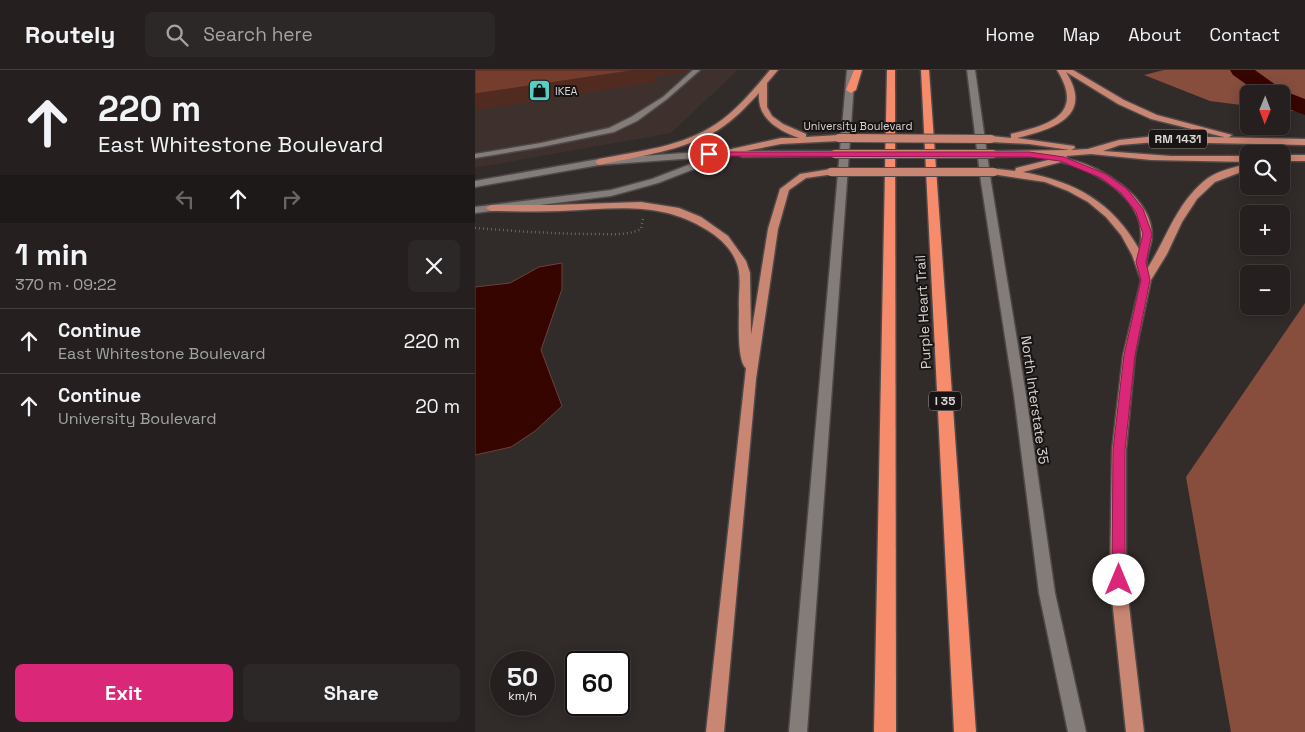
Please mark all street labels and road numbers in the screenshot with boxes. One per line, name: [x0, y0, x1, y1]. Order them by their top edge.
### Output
street label: University Boulevard: [803, 119, 913, 133]
road number: RM 1431: [1149, 130, 1207, 148]
street label: Purple Heart Trail: [911, 255, 935, 369]
street label: North Interstate 35: [1017, 335, 1053, 465]
road number: I 35: [929, 392, 961, 411]

